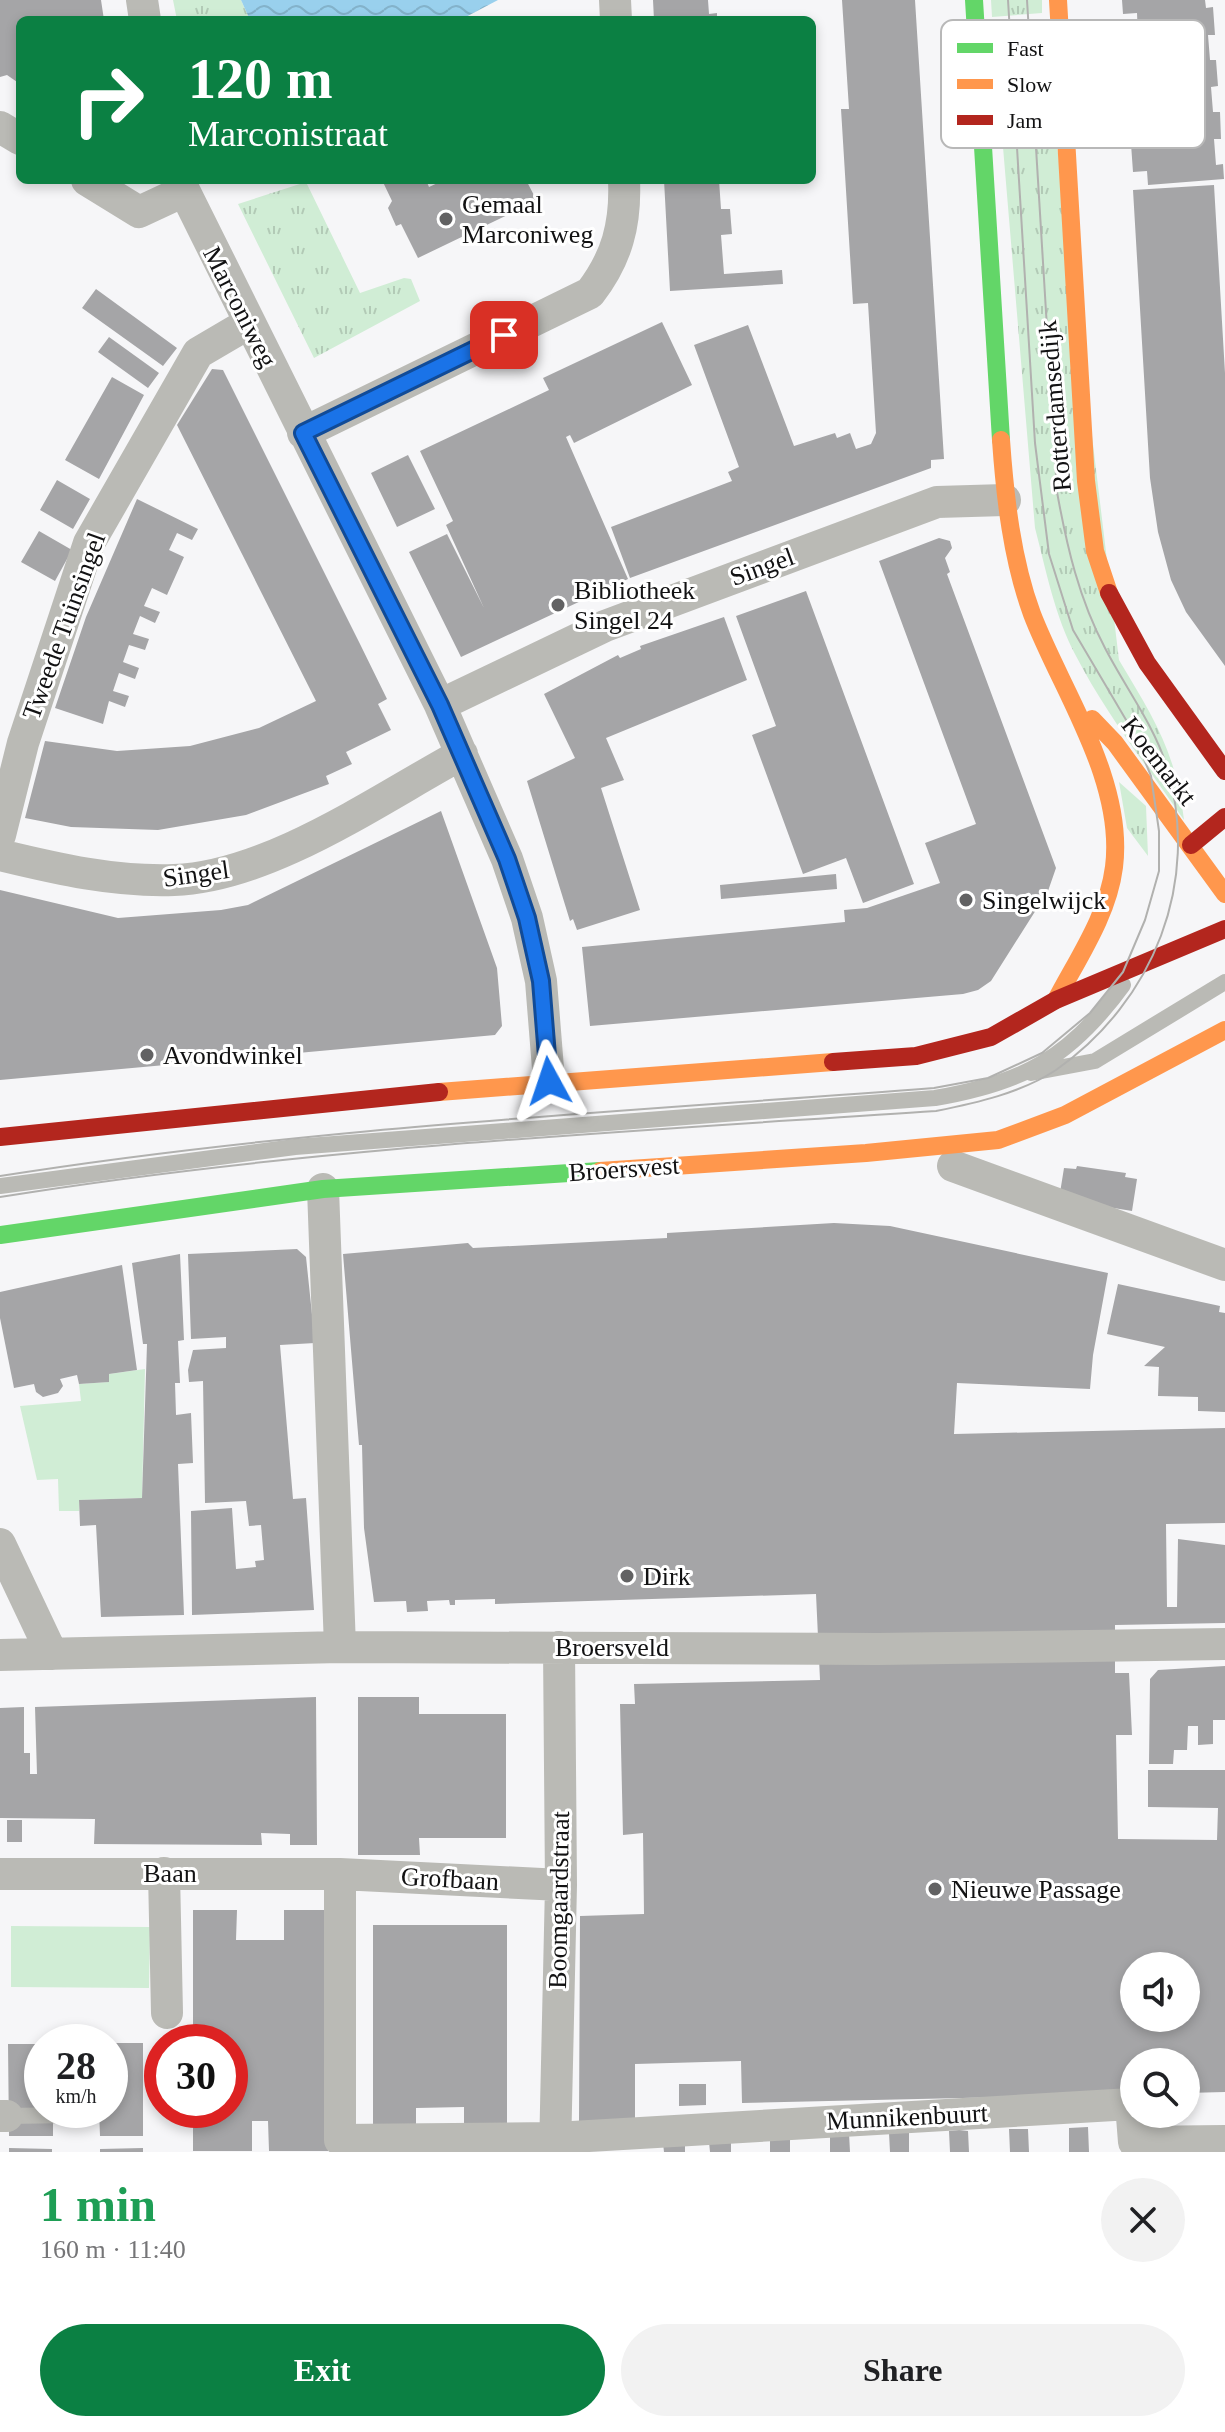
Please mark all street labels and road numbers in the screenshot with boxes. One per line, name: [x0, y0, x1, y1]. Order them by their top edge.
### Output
street label: Marconiweg: [197, 242, 283, 372]
street label: Rotterdamsedijk: [1033, 319, 1077, 493]
street label: Tweede Tuinsingel: [17, 529, 111, 723]
street label: Singel: [726, 542, 798, 592]
street label: Koemarkt: [1116, 711, 1203, 811]
street label: Singel: [161, 855, 231, 893]
street label: Broersvest: [568, 1151, 681, 1187]
street label: Broersveld: [555, 1633, 669, 1662]
street label: Boomgaardstraat: [543, 1810, 575, 1989]
street label: Baan: [143, 1859, 197, 1888]
street label: Grofbaan: [400, 1862, 500, 1896]
street label: Munnikenbuurt: [825, 2098, 989, 2136]

